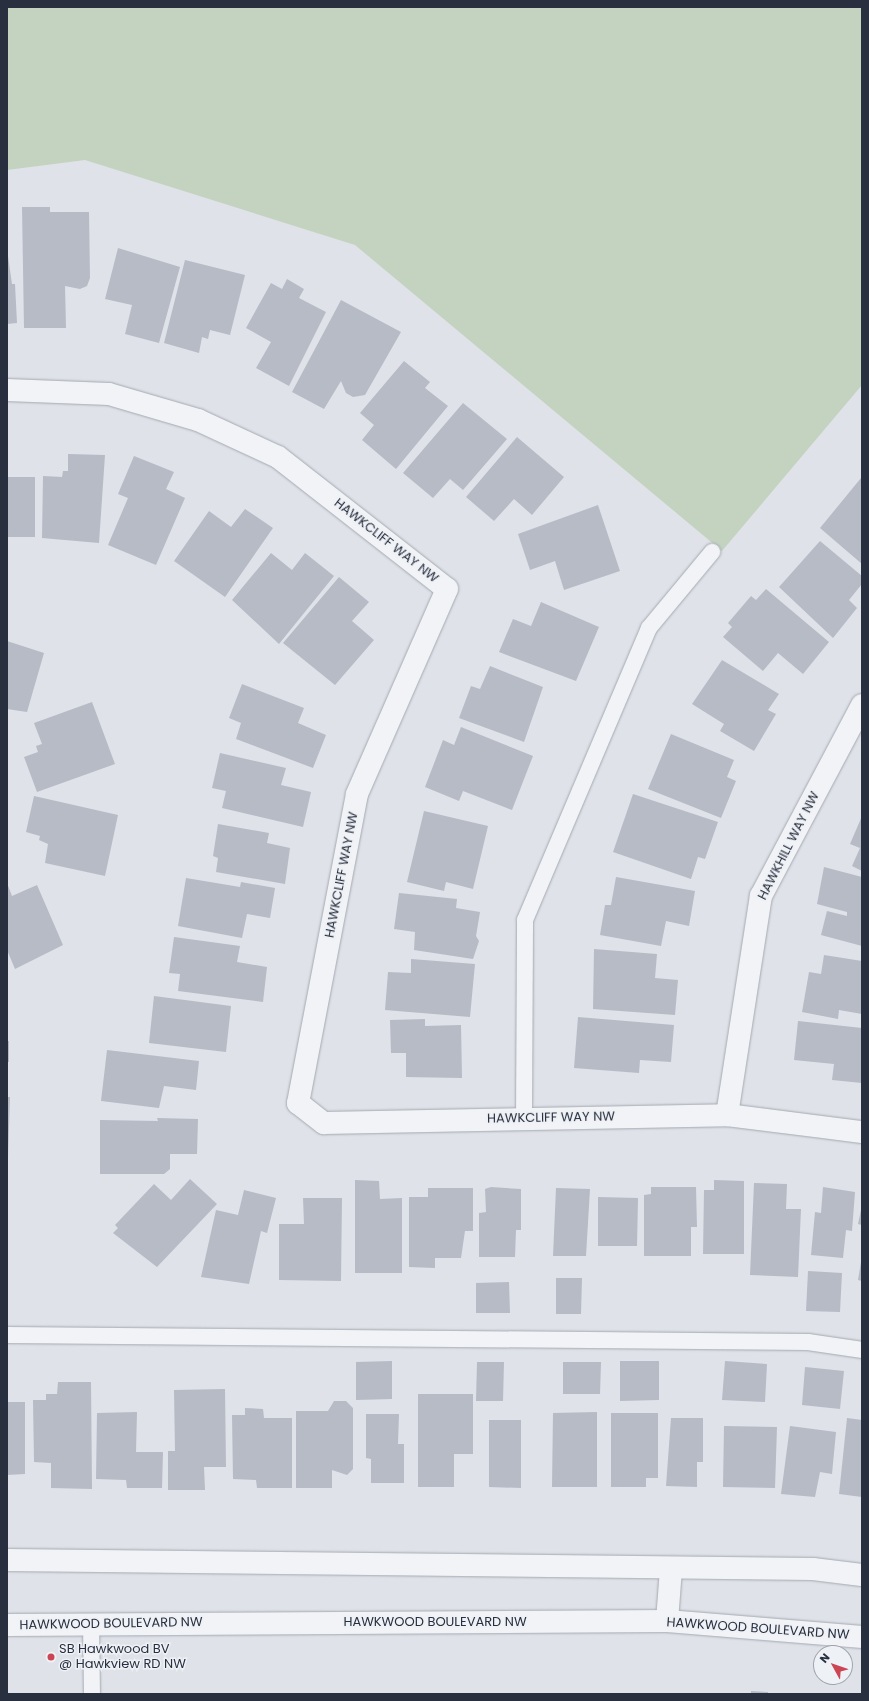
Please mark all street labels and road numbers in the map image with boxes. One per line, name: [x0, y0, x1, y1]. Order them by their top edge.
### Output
street label: HAWKCLIFF WAY NW: [331, 495, 441, 587]
street label: HAWKHILL WAY NW: [755, 789, 823, 903]
street label: HAWKCLIFF WAY NW: [322, 811, 362, 939]
street label: HAWKCLIFF WAY NW: [487, 1109, 615, 1127]
street label: HAWKWOOD BOULEVARD NW: [343, 1614, 527, 1630]
street label: HAWKWOOD BOULEVARD NW: [19, 1615, 203, 1633]
street label: HAWKWOOD BOULEVARD NW: [666, 1615, 850, 1643]

